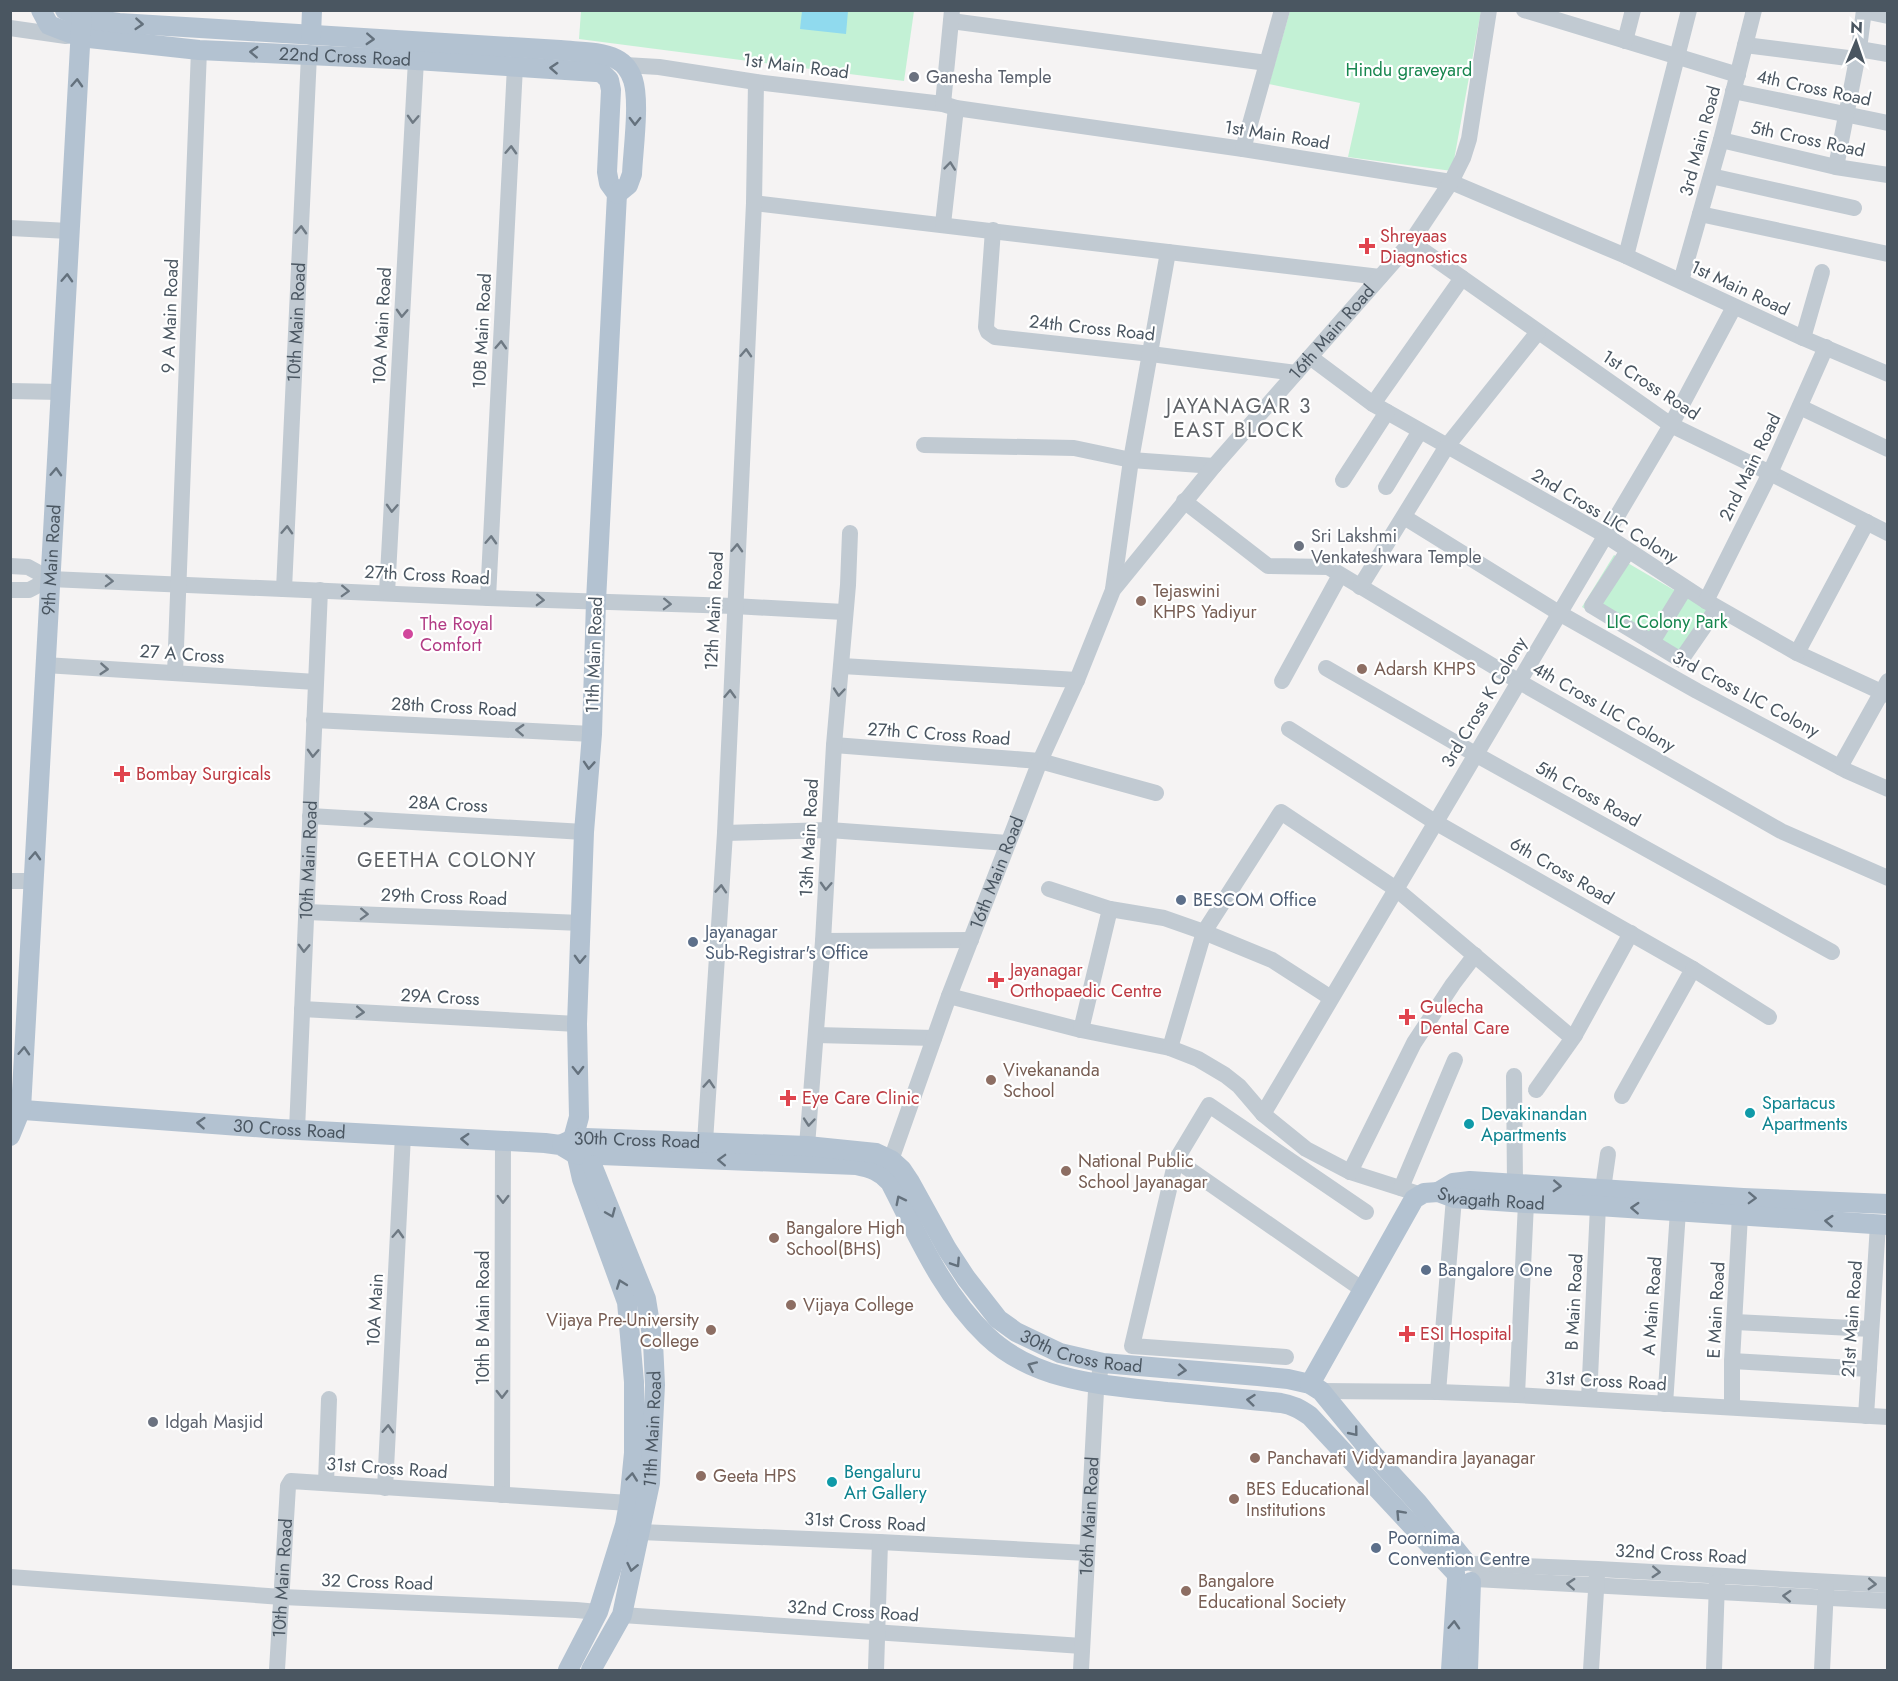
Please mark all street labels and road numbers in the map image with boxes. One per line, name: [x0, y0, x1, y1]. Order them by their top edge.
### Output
street label: 22nd Cross Road: [278, 41, 412, 73]
street label: 1st Main Road: [741, 47, 851, 85]
street label: 4th Cross Road: [1754, 63, 1874, 113]
street label: 3rd Main Road: [1673, 83, 1727, 199]
street label: 1st Main Road: [1222, 114, 1332, 156]
street label: 5th Cross Road: [1749, 114, 1867, 164]
street label: 1st Main Road: [1686, 254, 1794, 322]
street label: 9 A Main Road: [155, 258, 185, 374]
street label: 10th Main Road: [281, 262, 312, 383]
street label: 10A Main Road: [366, 267, 398, 385]
street label: 10B Main Road: [466, 272, 498, 390]
street label: 16th Main Road: [1282, 279, 1381, 386]
street label: 24th Cross Road: [1028, 308, 1156, 348]
street label: 1st Cross Road: [1597, 344, 1705, 426]
street label: 2nd Main Road: [1713, 409, 1787, 525]
street label: 2nd Cross LIC Colony: [1527, 462, 1683, 570]
street label: 9th Main Road: [35, 504, 68, 616]
street label: 12th Main Road: [698, 551, 730, 671]
street label: 27th Cross Road: [364, 559, 490, 591]
street label: 11th Main Road: [579, 596, 609, 714]
street label: 3rd Cross K Colony: [1435, 632, 1533, 772]
street label: 27 A Cross: [139, 638, 225, 670]
street label: 3rd Cross LIC Colony: [1668, 644, 1824, 744]
street label: 4th Cross LIC Colony: [1528, 655, 1680, 759]
street label: 28th Cross Road: [390, 691, 518, 723]
street label: 27th C Cross Road: [867, 716, 1011, 752]
street label: 5th Cross Road: [1531, 754, 1645, 834]
street label: 13th Main Road: [793, 778, 825, 898]
street label: 28A Cross: [408, 789, 488, 819]
street label: 10th Main Road: [293, 800, 324, 921]
street label: 16th Main Road: [963, 813, 1030, 933]
street label: 6th Cross Road: [1505, 831, 1619, 911]
street label: 29th Cross Road: [380, 882, 508, 912]
street label: 29A Cross: [400, 982, 480, 1012]
street label: 30 Cross Road: [232, 1113, 346, 1145]
street label: 30th Cross Road: [573, 1125, 701, 1155]
street label: Swagath Road: [1434, 1180, 1545, 1217]
street label: 10th B Main Road: [470, 1250, 496, 1386]
street label: B Main Road: [1558, 1253, 1590, 1351]
street label: A Main Road: [1636, 1256, 1668, 1356]
street label: 21st Main Road: [1835, 1260, 1869, 1378]
street label: E Main Road: [1700, 1261, 1732, 1359]
street label: 10A Main: [360, 1273, 390, 1347]
street label: 30th Cross Road: [1016, 1323, 1144, 1379]
street label: 31st Cross Road: [1545, 1365, 1667, 1397]
street label: 11th Main Road: [636, 1370, 668, 1490]
street label: 31st Cross Road: [325, 1451, 449, 1485]
street label: 16th Main Road: [1073, 1456, 1105, 1577]
street label: 31st Cross Road: [804, 1506, 926, 1538]
street label: 10th Main Road: [266, 1518, 299, 1639]
street label: 32nd Cross Road: [1614, 1538, 1748, 1570]
street label: 32 Cross Road: [320, 1567, 434, 1597]
street label: 32nd Cross Road: [786, 1593, 920, 1629]

